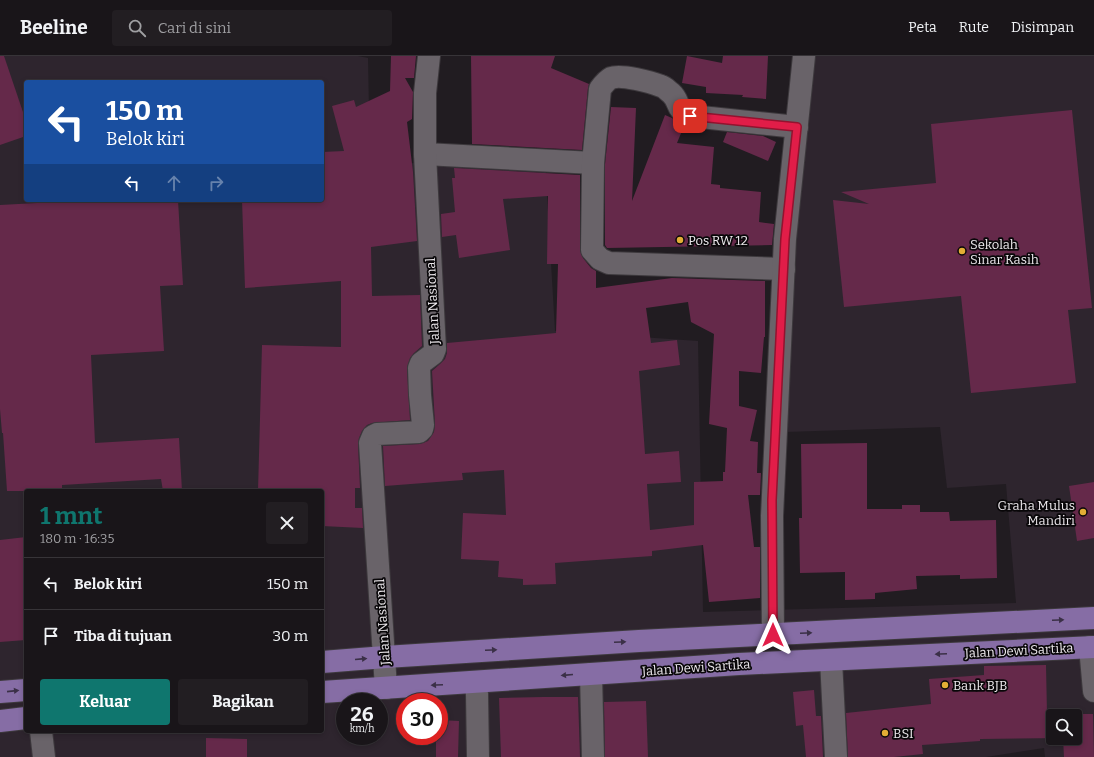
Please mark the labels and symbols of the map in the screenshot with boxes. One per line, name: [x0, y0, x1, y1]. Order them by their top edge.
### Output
pin: [673, 99, 707, 133]
place label: Pos RW 12: [688, 233, 748, 248]
marker: Pos RW 12: [675, 235, 685, 245]
place label: Sekolah Sinar Kasih: [970, 237, 1039, 267]
marker: Sekolah Sinar Kasih: [957, 246, 967, 256]
street label: Jalan Nasional: [423, 257, 442, 346]
place label: Graha Mulus Mandiri: [998, 498, 1075, 528]
marker: Graha Mulus Mandiri: [1078, 507, 1088, 517]
street label: Jalan Nasional: [372, 578, 393, 667]
position arrow: [752, 614, 794, 656]
one-way arrow: [1052, 617, 1065, 623]
one-way arrow: [800, 630, 813, 636]
one-way arrow: [614, 639, 626, 646]
street label: Jalan Dewi Sartika: [963, 640, 1074, 661]
one-way arrow: [485, 647, 497, 654]
one-way arrow: [935, 650, 947, 657]
one-way arrow: [355, 655, 367, 662]
street label: Jalan Dewi Sartika: [640, 656, 751, 679]
one-way arrow: [561, 672, 573, 679]
place label: Bank BJB: [953, 678, 1007, 693]
marker: Bank BJB: [940, 680, 950, 690]
one-way arrow: [431, 681, 443, 688]
one-way arrow: [7, 688, 19, 694]
speed limit sign: 30: [396, 693, 448, 745]
place label: BSI: [893, 726, 914, 741]
marker: BSI: [880, 728, 890, 738]

